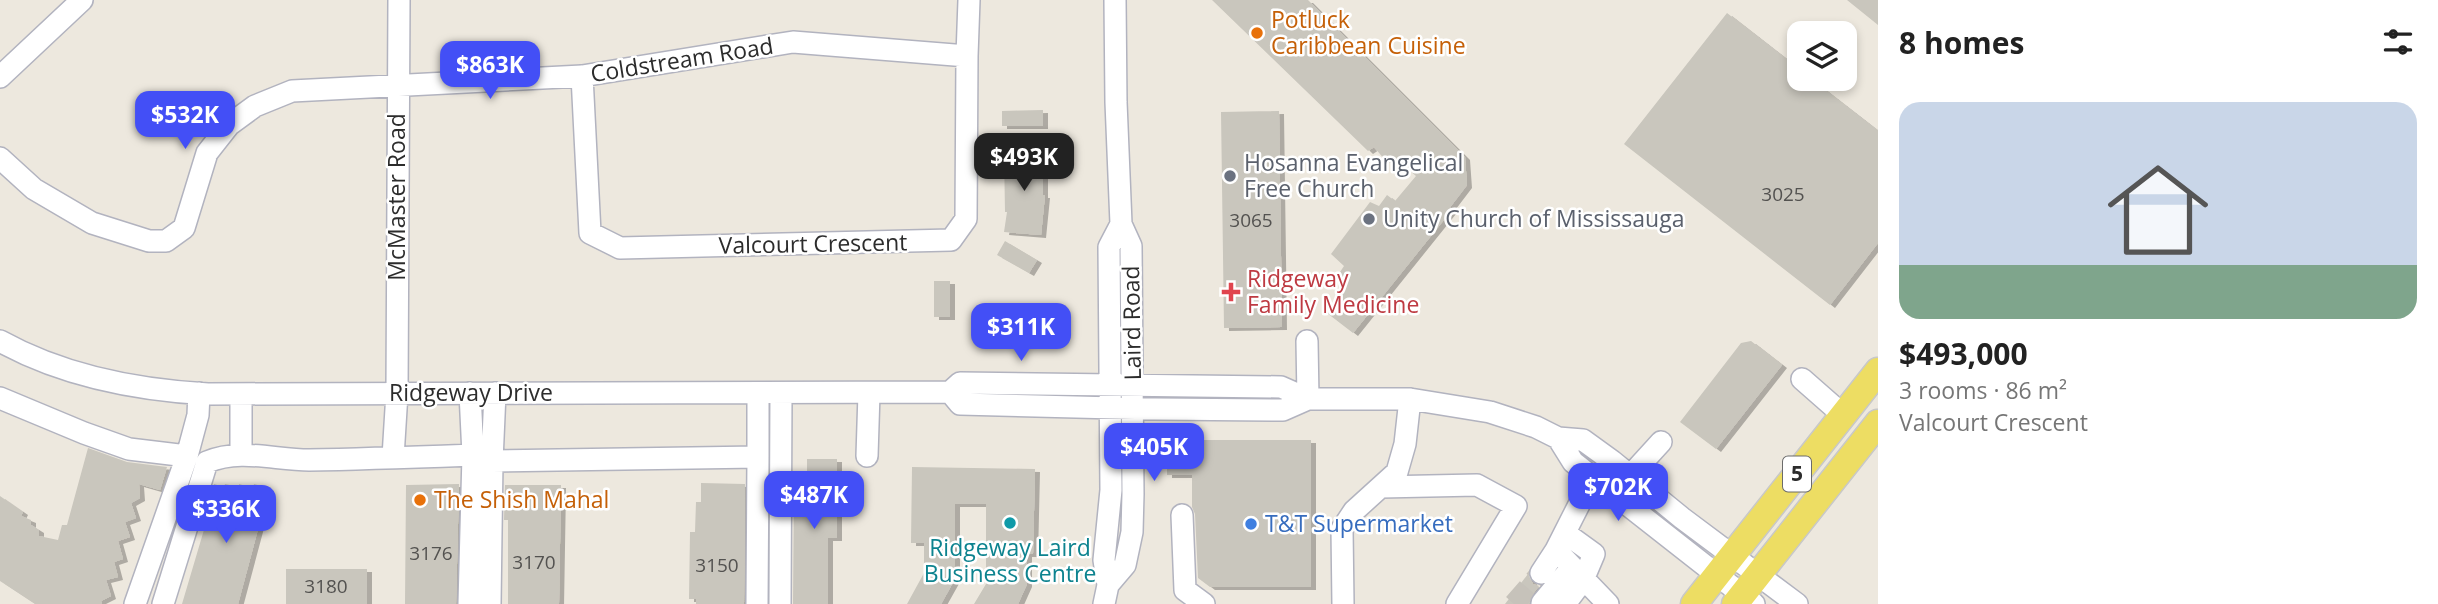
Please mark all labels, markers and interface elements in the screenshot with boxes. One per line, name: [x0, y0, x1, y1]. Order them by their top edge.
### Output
place label: Potluck Caribbean Cuisine: [1271, 3, 1466, 61]
map controls: [1787, 21, 1857, 91]
button: layers: [1787, 21, 1857, 91]
text: 8 homes: [1899, 22, 2024, 63]
icon: filters: [2379, 23, 2417, 61]
marker: Potluck Caribbean Cuisine: [1249, 25, 1265, 41]
street label: Coldstream Road: [588, 29, 776, 89]
pin: $863K: [441, 42, 539, 101]
text: $863K: [456, 48, 524, 80]
pin: $532K: [136, 92, 234, 151]
text: $532K: [151, 98, 219, 130]
street label: McMaster Road: [380, 113, 412, 281]
pin: $493K: [975, 134, 1073, 193]
text: $493K: [990, 140, 1058, 172]
place label: Hosanna Evangelical Free Church: [1244, 146, 1463, 204]
icon: home: [2095, 147, 2221, 273]
marker: Hosanna Evangelical Free Church: [1222, 168, 1238, 184]
house number: 3025: [1761, 181, 1805, 207]
place label: Unity Church of Mississauga: [1383, 202, 1684, 234]
house number: 3065: [1229, 207, 1273, 233]
marker: Unity Church of Mississauga: [1361, 211, 1377, 227]
street label: Valcourt Crescent: [718, 225, 908, 261]
place label: Ridgeway Family Medicine: [1247, 262, 1419, 320]
street label: Laird Road: [1114, 265, 1148, 381]
marker: Ridgeway Family Medicine: [1221, 282, 1241, 302]
pin: $311K: [972, 304, 1070, 363]
text: $311K: [987, 310, 1055, 342]
text: $493,000: [1899, 333, 2028, 374]
text: 3 rooms · 86 m²: [1899, 374, 2067, 406]
street label: Ridgeway Drive: [389, 376, 553, 408]
text: Valcourt Crescent: [1899, 406, 2088, 438]
pin: $405K: [1105, 424, 1203, 483]
text: $405K: [1120, 430, 1188, 462]
road number: 5: [1783, 456, 1811, 491]
pin: $702K: [1569, 463, 1667, 523]
text: $702K: [1584, 470, 1652, 502]
pin: $487K: [765, 472, 863, 531]
text: $487K: [780, 478, 848, 510]
place label: The Shish Mahal: [434, 483, 609, 515]
pin: $336K: [177, 486, 275, 545]
text: $336K: [192, 492, 260, 524]
marker: The Shish Mahal: [412, 492, 428, 508]
place label: T&T Supermarket: [1265, 507, 1453, 539]
marker: Ridgeway Laird Business Centre: [1002, 515, 1018, 531]
marker: T&T Supermarket: [1243, 516, 1259, 532]
place label: Ridgeway Laird Business Centre: [924, 531, 1096, 589]
house number: 3176: [409, 540, 453, 566]
house number: 3170: [512, 549, 556, 575]
house number: 3150: [695, 552, 739, 578]
house number: 3180: [304, 573, 348, 599]

